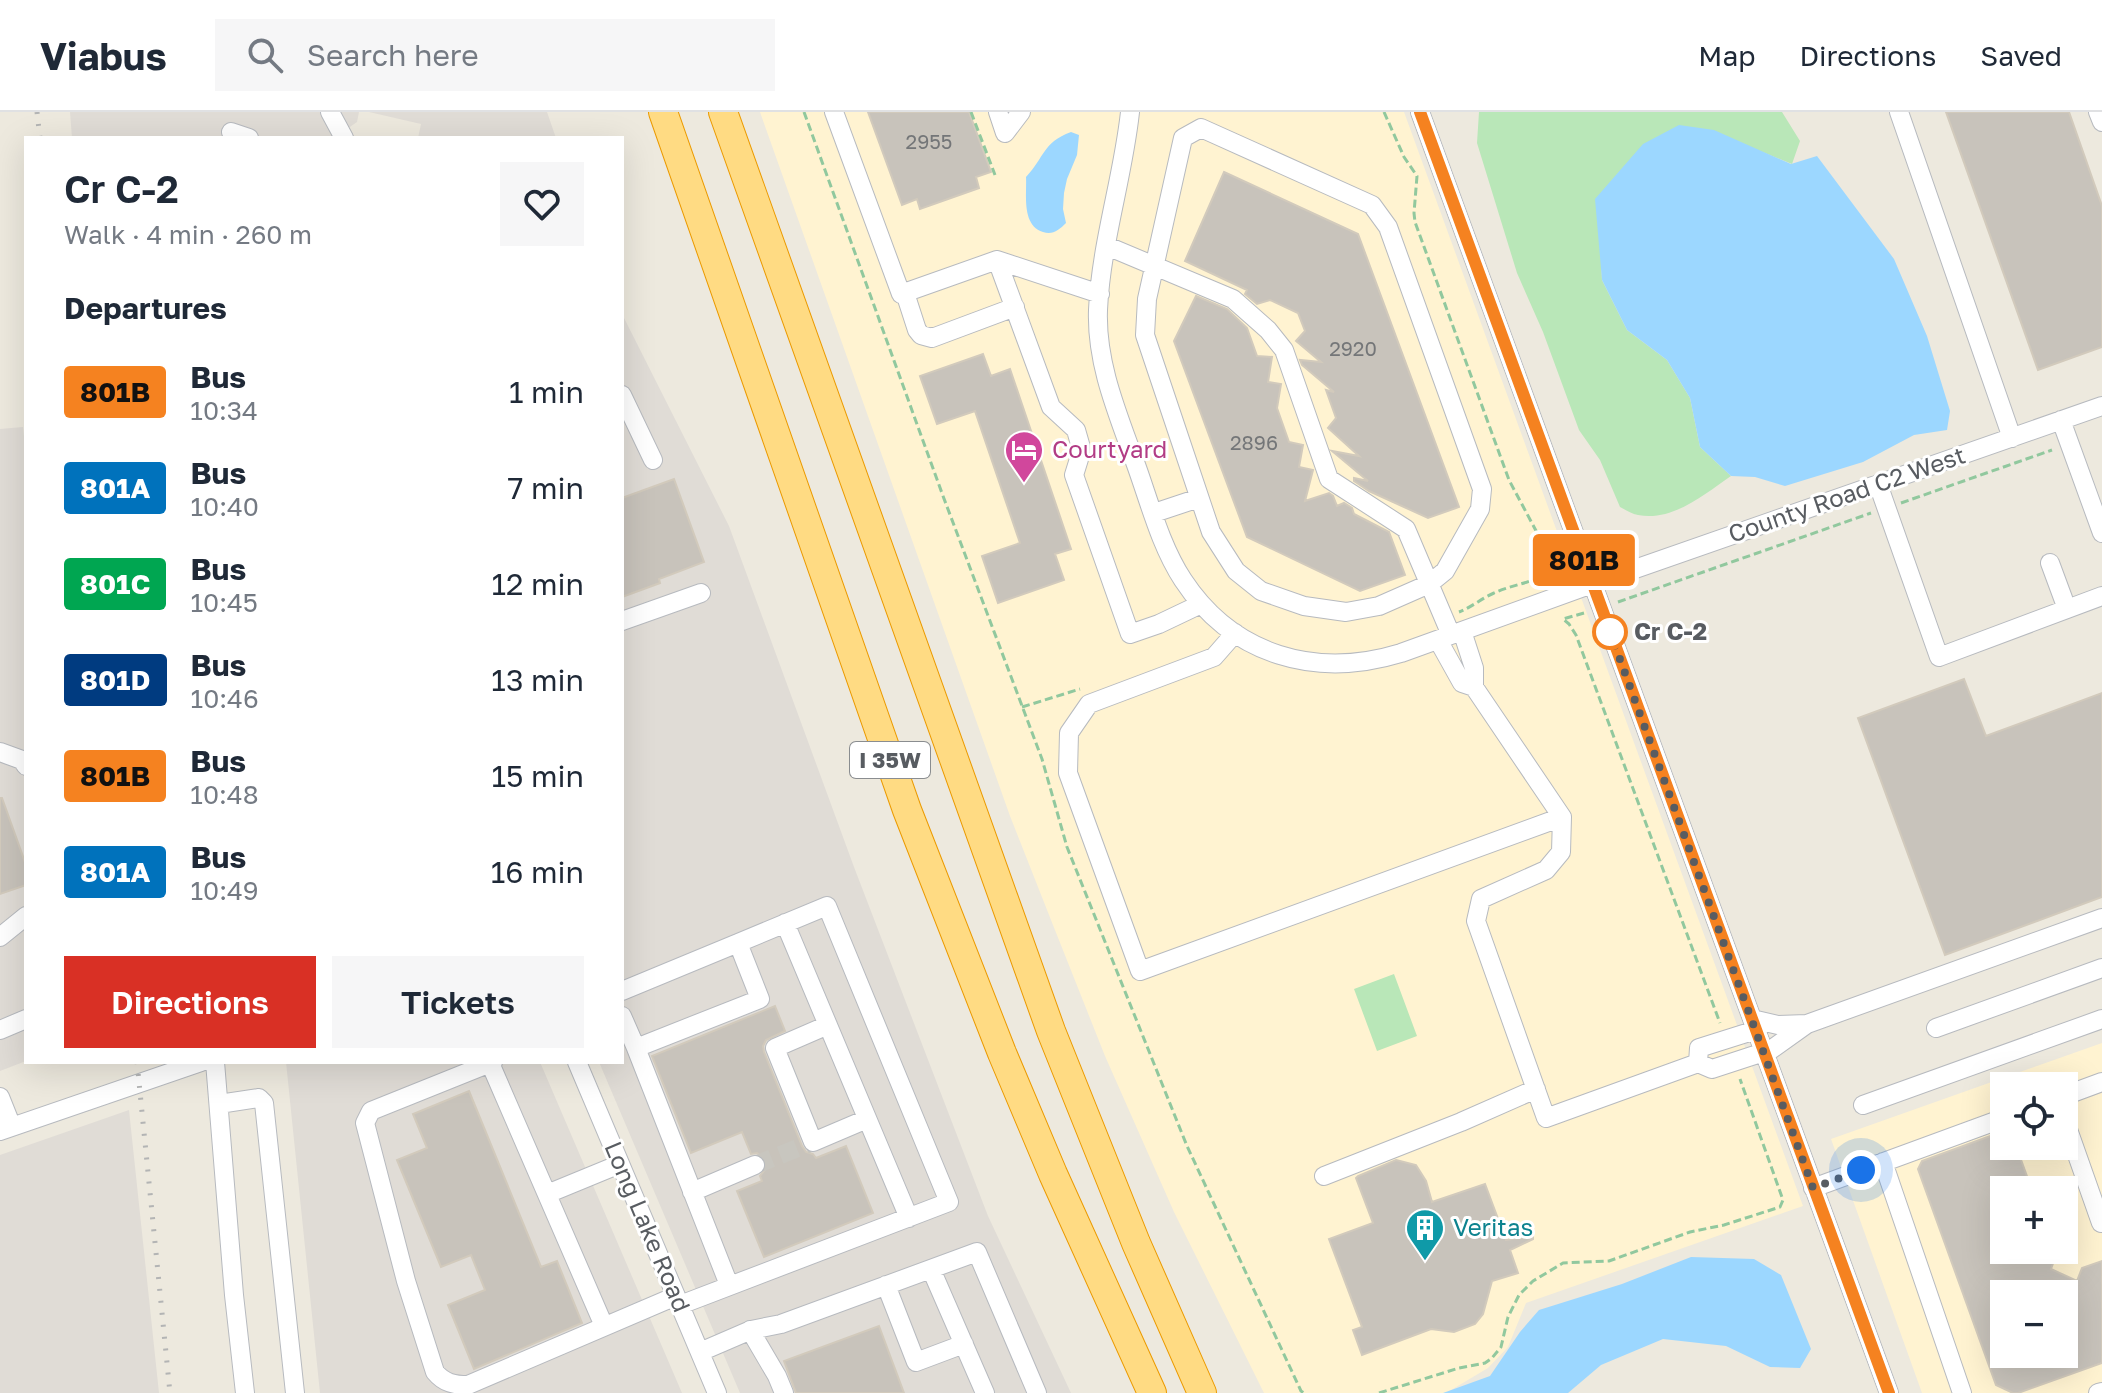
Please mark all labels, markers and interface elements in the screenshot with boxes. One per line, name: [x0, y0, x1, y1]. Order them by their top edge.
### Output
search box: [215, 19, 775, 91]
text: Viabus: [40, 33, 167, 78]
icon: search: [243, 33, 287, 77]
text: Search here: [307, 37, 479, 73]
text: Map: [1698, 39, 1755, 72]
text: Directions: [1799, 39, 1936, 72]
text: Saved: [1980, 39, 2062, 72]
house number: 2955: [906, 129, 952, 153]
button: heart: [500, 162, 584, 246]
text: Cr C-2: [64, 166, 179, 211]
text: Walk · 4 min · 260 m: [64, 219, 312, 250]
text: Departures: [64, 290, 227, 326]
house number: 2920: [1329, 336, 1377, 360]
text: Bus: [190, 359, 246, 395]
text: 1 min: [509, 374, 584, 410]
text: 801B: [80, 375, 150, 408]
text: 10:34: [190, 395, 258, 426]
hotel icon: Courtyard: [1003, 429, 1045, 484]
house number: 2896: [1230, 430, 1278, 454]
place label: Courtyard: [1052, 434, 1167, 463]
street label: County Road C2 West: [1724, 439, 1969, 548]
text: Bus: [190, 455, 246, 491]
text: 7 min: [508, 470, 584, 506]
text: 801A: [80, 471, 150, 504]
text: 10:40: [190, 491, 259, 522]
line badge: 801B: [1528, 534, 1640, 586]
text: 801B: [1549, 543, 1619, 576]
text: Bus: [190, 551, 246, 587]
text: 12 min: [492, 566, 584, 602]
text: 801C: [80, 567, 150, 600]
text: 10:45: [190, 587, 258, 618]
marker: Cr C-2: [1593, 615, 1627, 649]
place label: Cr C-2: [1634, 616, 1707, 645]
text: Bus: [191, 647, 246, 683]
text: 13 min: [491, 662, 584, 698]
text: 801D: [80, 663, 151, 696]
text: 10:46: [191, 683, 259, 714]
road number: I 35W: [850, 742, 930, 778]
text: Bus: [190, 743, 246, 779]
text: 15 min: [492, 758, 584, 794]
text: 801B: [80, 759, 150, 792]
text: 10:48: [190, 779, 259, 810]
text: Bus: [190, 839, 246, 875]
text: 16 min: [491, 854, 584, 890]
text: 801A: [80, 855, 150, 888]
text: 10:49: [190, 875, 259, 906]
button: Directions: [64, 956, 316, 1048]
button: Tickets: [332, 956, 584, 1048]
map controls: [1990, 1072, 2078, 1368]
button: locate: [1990, 1072, 2078, 1160]
street label: Long Lake Road: [599, 1137, 697, 1316]
your location: [1841, 1150, 1881, 1190]
button: +: [1990, 1176, 2078, 1264]
building icon: Veritas: [1404, 1207, 1446, 1262]
place label: Veritas: [1453, 1212, 1533, 1241]
button: −: [1990, 1280, 2078, 1368]

